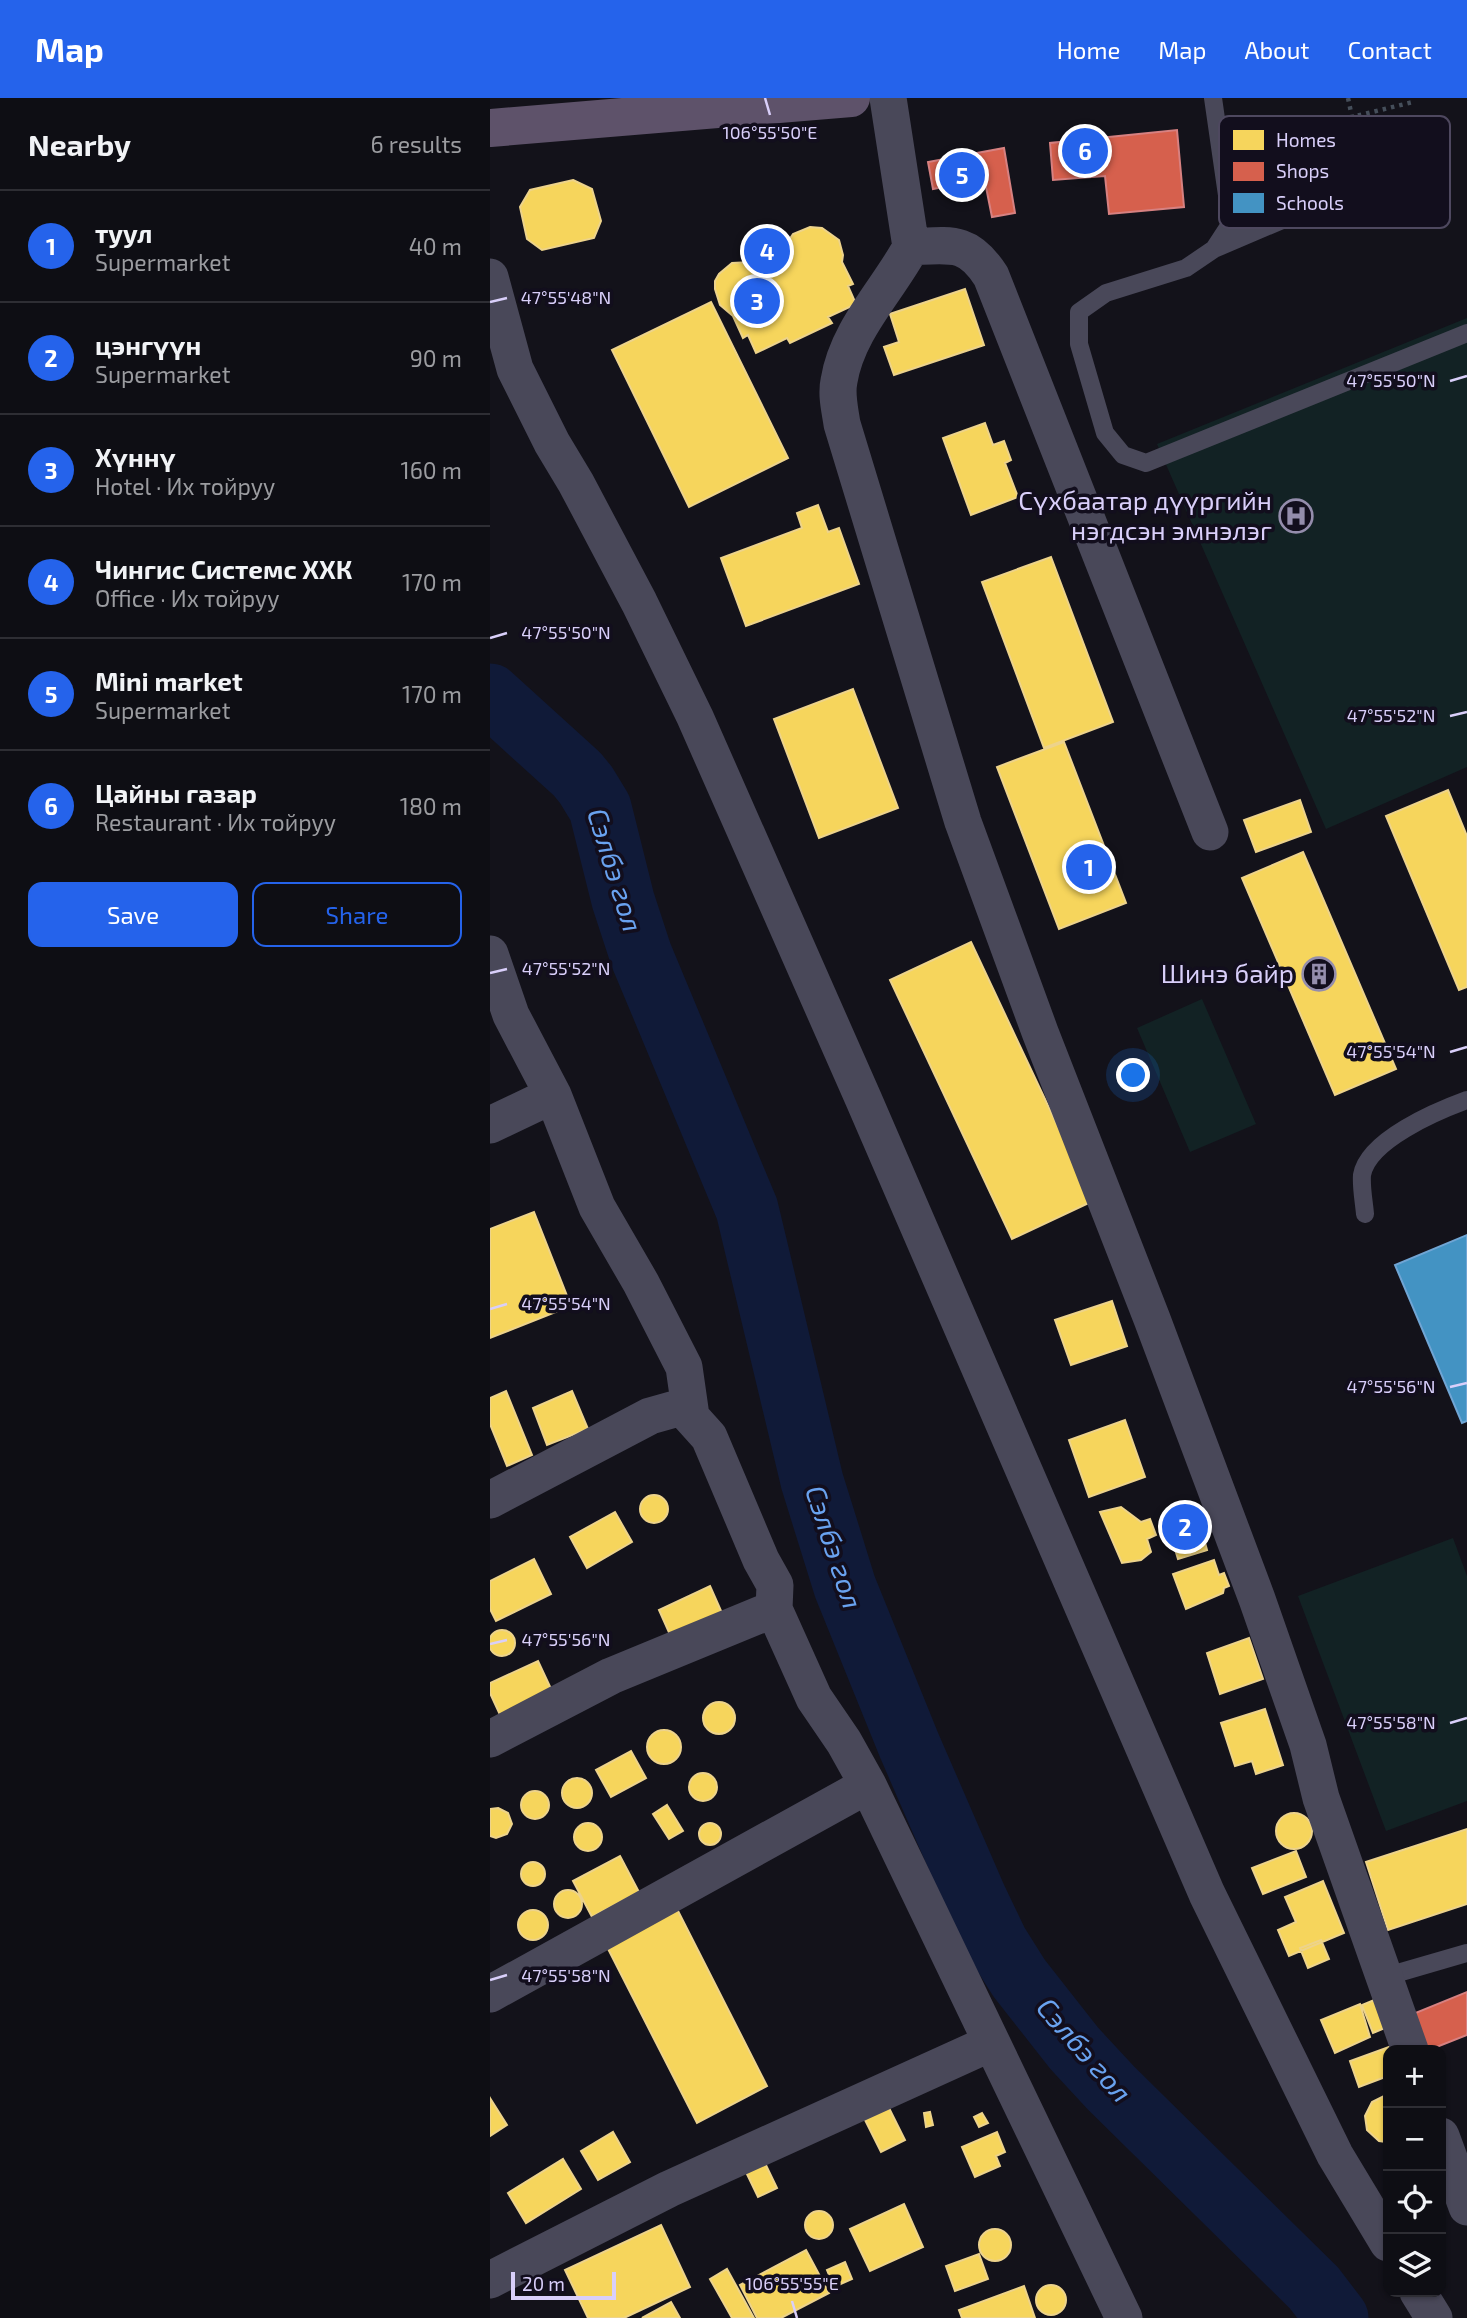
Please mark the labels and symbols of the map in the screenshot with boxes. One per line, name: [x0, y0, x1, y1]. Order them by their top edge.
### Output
legend: [1219, 116, 1450, 228]
text: 106°55'50"E: [723, 121, 817, 143]
pin: 6: [1062, 125, 1108, 177]
text: Homes: [1276, 128, 1336, 151]
pin: 5: [939, 149, 985, 201]
text: Shops: [1276, 159, 1329, 182]
text: Schools: [1276, 191, 1344, 214]
pin: 4: [744, 225, 790, 277]
pin: 3: [734, 275, 780, 327]
text: 47°55'48"N: [521, 286, 611, 308]
text: 47°55'50"N: [1346, 369, 1436, 391]
place label: Сүхбаатар дүүргийн нэгдсэн эмнэлэг: [1018, 484, 1272, 545]
hospital icon: Сүхбаатар дүүргийн нэгдсэн эмнэлэг: [1277, 497, 1315, 535]
text: 47°55'50"N: [521, 621, 611, 643]
text: 47°55'52"N: [1347, 704, 1435, 726]
water label: Сэлбэ гол: [581, 804, 651, 936]
pin: 1: [1066, 841, 1112, 893]
building icon: Шинэ байр: [1300, 955, 1338, 993]
text: 47°55'52"N: [522, 957, 610, 979]
place label: Шинэ байр: [1161, 957, 1294, 988]
text: 47°55'54"N: [1346, 1040, 1436, 1062]
your location: [1116, 1058, 1150, 1092]
text: 47°55'54"N: [521, 1292, 611, 1314]
text: 47°55'56"N: [1347, 1375, 1435, 1397]
water label: Сэлбэ гол: [799, 1481, 871, 1613]
pin: 2: [1162, 1501, 1208, 1553]
text: 47°55'56"N: [522, 1628, 610, 1650]
text: 47°55'58"N: [1346, 1711, 1436, 1733]
text: 47°55'58"N: [521, 1964, 611, 1986]
water label: Сэлбэ гол: [1030, 1990, 1139, 2109]
scale bar: [511, 2269, 616, 2301]
text: 106°55'55"E: [745, 2272, 839, 2294]

